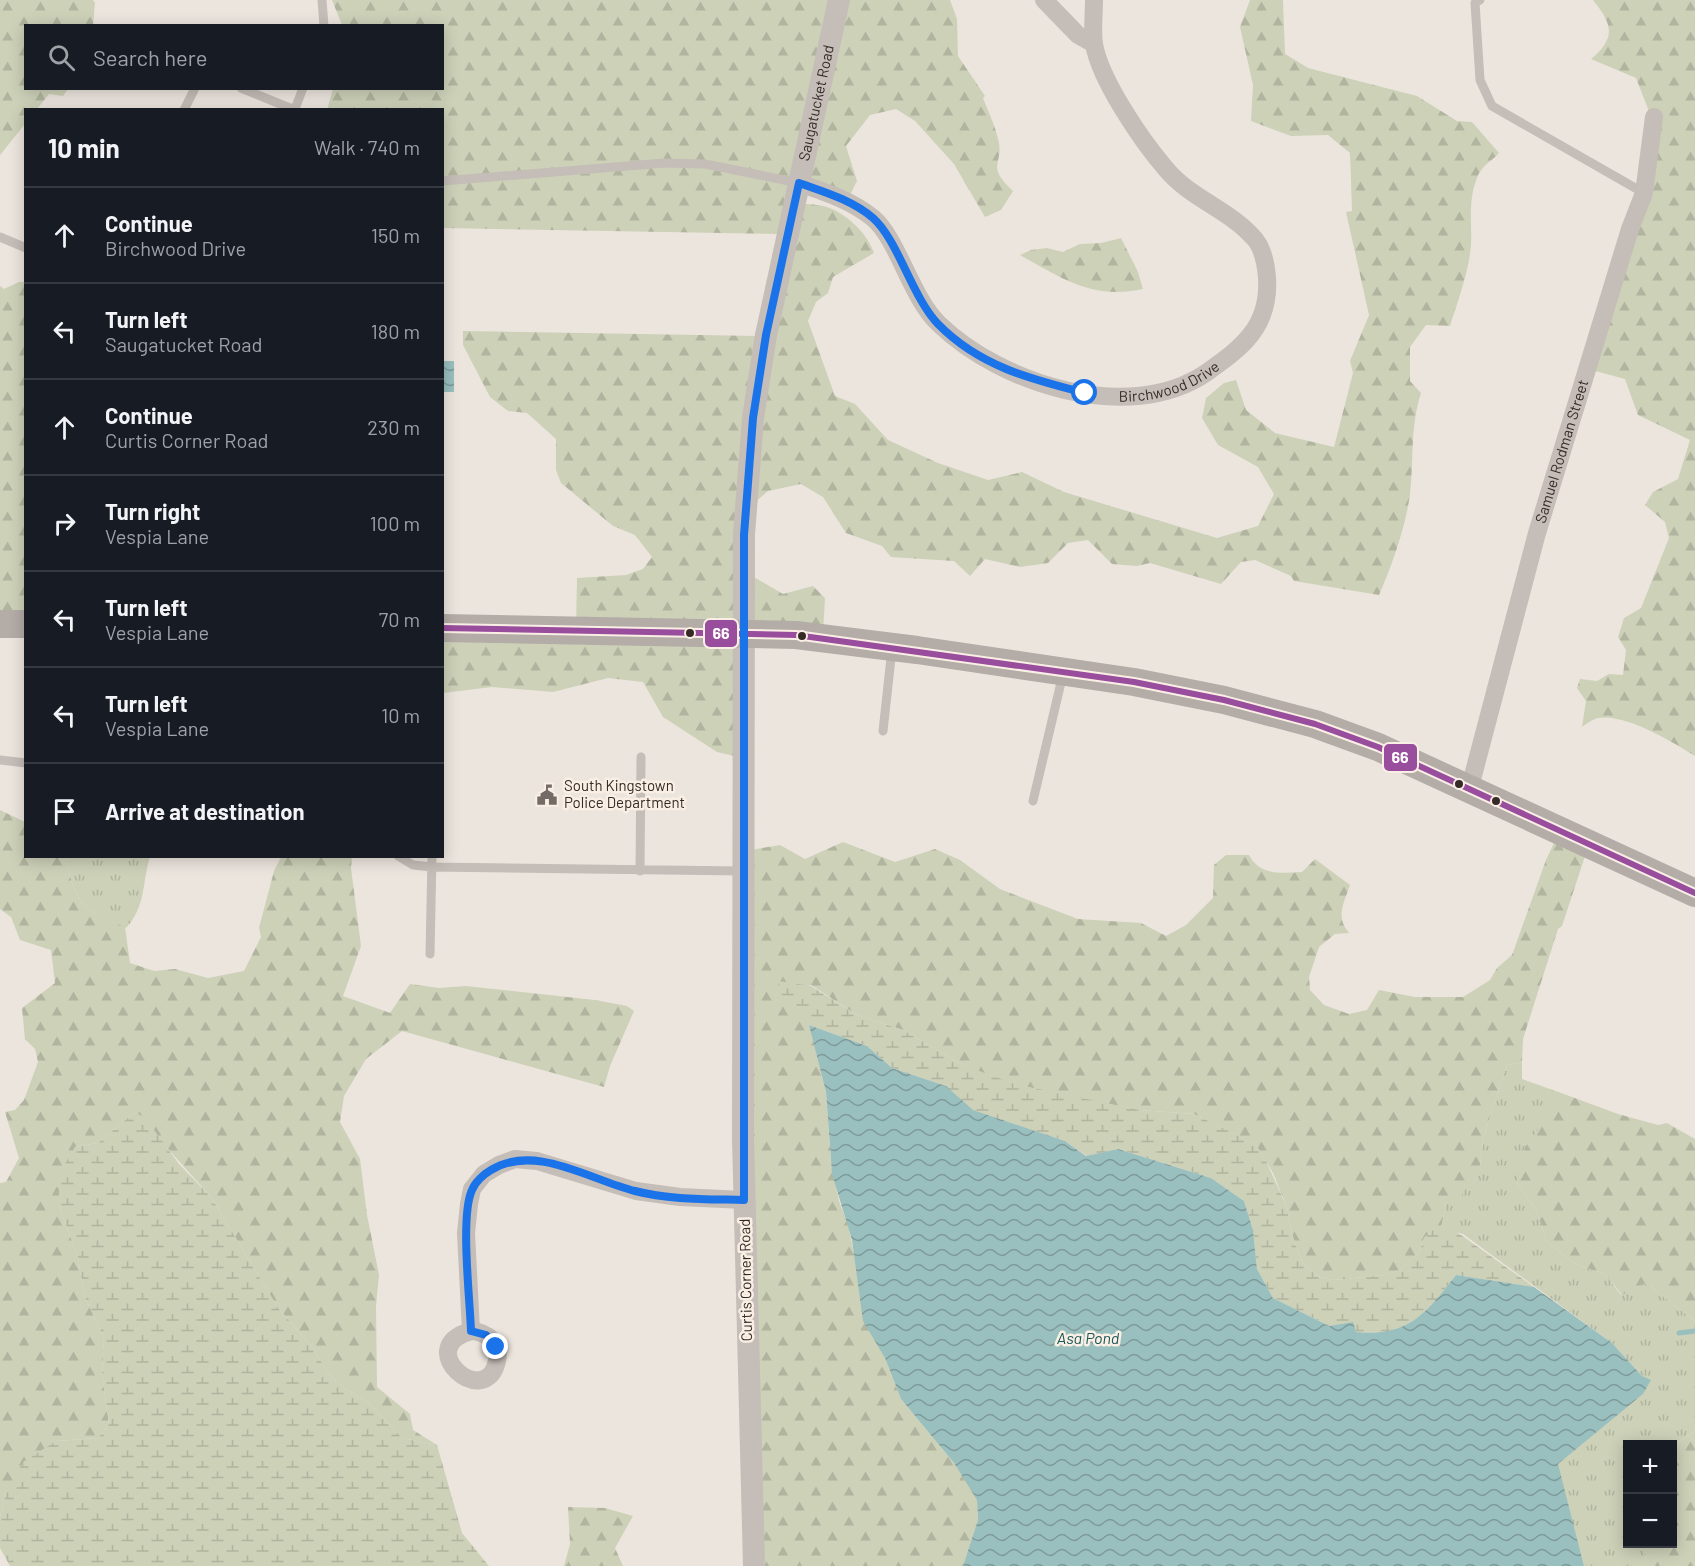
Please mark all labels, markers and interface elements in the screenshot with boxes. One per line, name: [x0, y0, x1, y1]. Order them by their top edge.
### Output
search box: [24, 24, 444, 90]
icon: search: [45, 41, 78, 74]
street label: Saugatucket Road: [794, 43, 837, 162]
text: Search here: [93, 44, 207, 70]
text: 10 min: [48, 132, 120, 163]
text: Walk · 740 m: [314, 135, 420, 159]
text: Continue: [105, 210, 193, 236]
icon: ahead: [48, 219, 81, 252]
text: 150 m: [371, 223, 420, 247]
text: Birchwood Drive: [105, 236, 246, 260]
text: Turn left: [105, 306, 188, 332]
icon: left: [48, 315, 81, 348]
text: 180 m: [371, 319, 420, 343]
text: Saugatucket Road: [105, 332, 262, 356]
street label: Birchwood Drive: [1119, 357, 1222, 405]
street label: Samuel Rodman Street: [1531, 377, 1591, 525]
route start: [1071, 379, 1097, 405]
text: Continue: [105, 402, 193, 428]
icon: ahead: [48, 411, 81, 444]
text: 230 m: [367, 415, 420, 439]
text: Curtis Corner Road: [105, 428, 269, 452]
text: Turn right: [105, 498, 200, 524]
icon: right: [48, 507, 81, 540]
text: 100 m: [370, 511, 420, 535]
text: Vespia Lane: [105, 524, 209, 548]
text: Turn left: [105, 594, 188, 620]
icon: left: [48, 603, 81, 636]
text: 70 m: [379, 607, 420, 631]
line badge: 66: [704, 619, 738, 648]
text: Vespia Lane: [105, 620, 209, 644]
text: 66: [712, 623, 730, 642]
unlabelled marker: [684, 627, 696, 639]
unlabelled marker: [796, 630, 808, 642]
text: Turn left: [105, 690, 188, 716]
icon: left: [48, 699, 81, 732]
text: 10 m: [381, 703, 420, 727]
text: Vespia Lane: [105, 716, 209, 740]
line badge: 66: [1383, 743, 1418, 772]
text: 66: [1391, 747, 1409, 766]
place label: South Kingstown Police Department: [564, 776, 685, 811]
unlabelled marker: [1453, 778, 1465, 790]
public building icon: South Kingstown Police Department: [535, 783, 559, 807]
icon: arrive: [48, 795, 81, 828]
unlabelled marker: [1490, 795, 1502, 807]
text: Arrive at destination: [105, 798, 304, 824]
street label: Curtis Corner Road: [735, 1219, 755, 1341]
water label: Asa Pond: [1057, 1328, 1120, 1347]
route end: [482, 1333, 508, 1359]
map controls: [1623, 1440, 1677, 1548]
button: +: [1623, 1440, 1677, 1494]
button: −: [1623, 1494, 1677, 1548]

